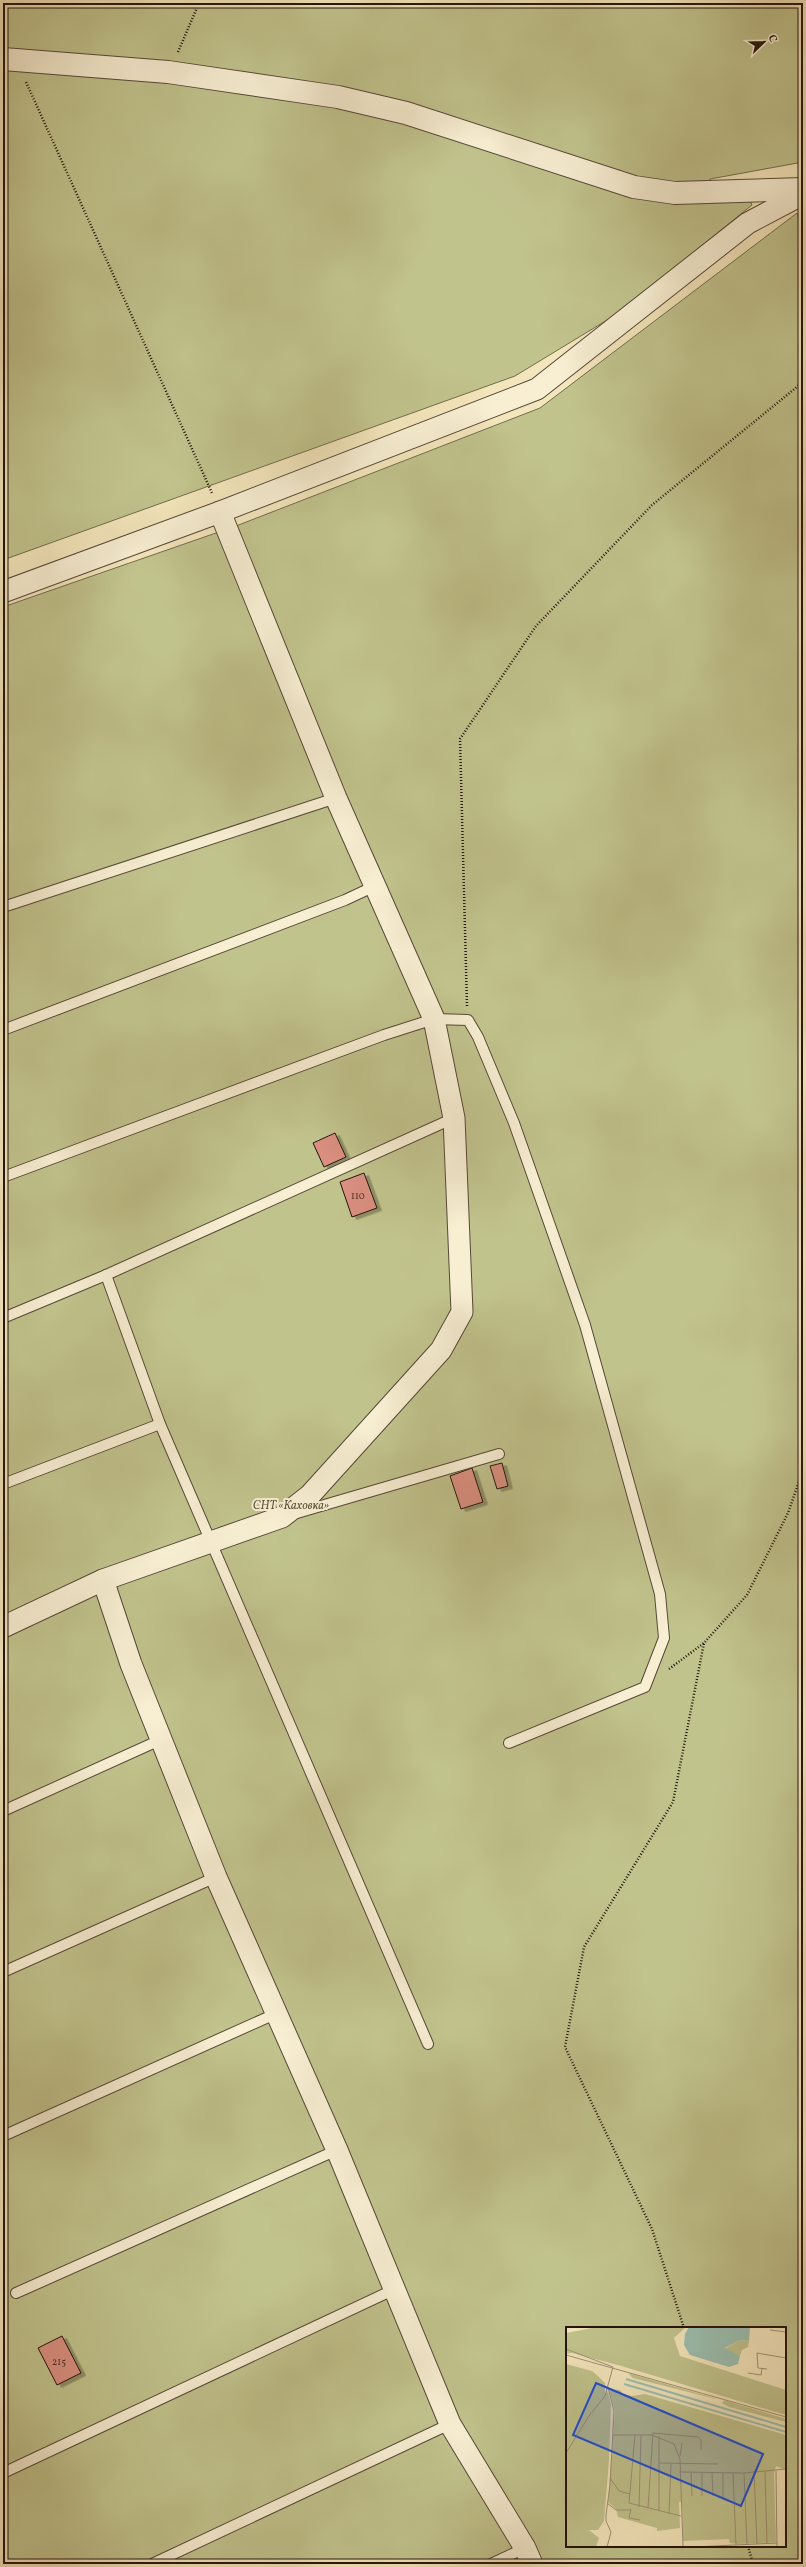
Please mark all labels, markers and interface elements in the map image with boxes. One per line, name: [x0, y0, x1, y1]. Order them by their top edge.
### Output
north arrow: [744, 22, 784, 62]
text: С: [764, 32, 780, 45]
house number: 110: [351, 1189, 365, 1203]
park label: СНТ «Каховка»: [253, 1498, 329, 1514]
inset map: [566, 2327, 786, 2547]
house number: 215: [52, 2355, 66, 2369]

